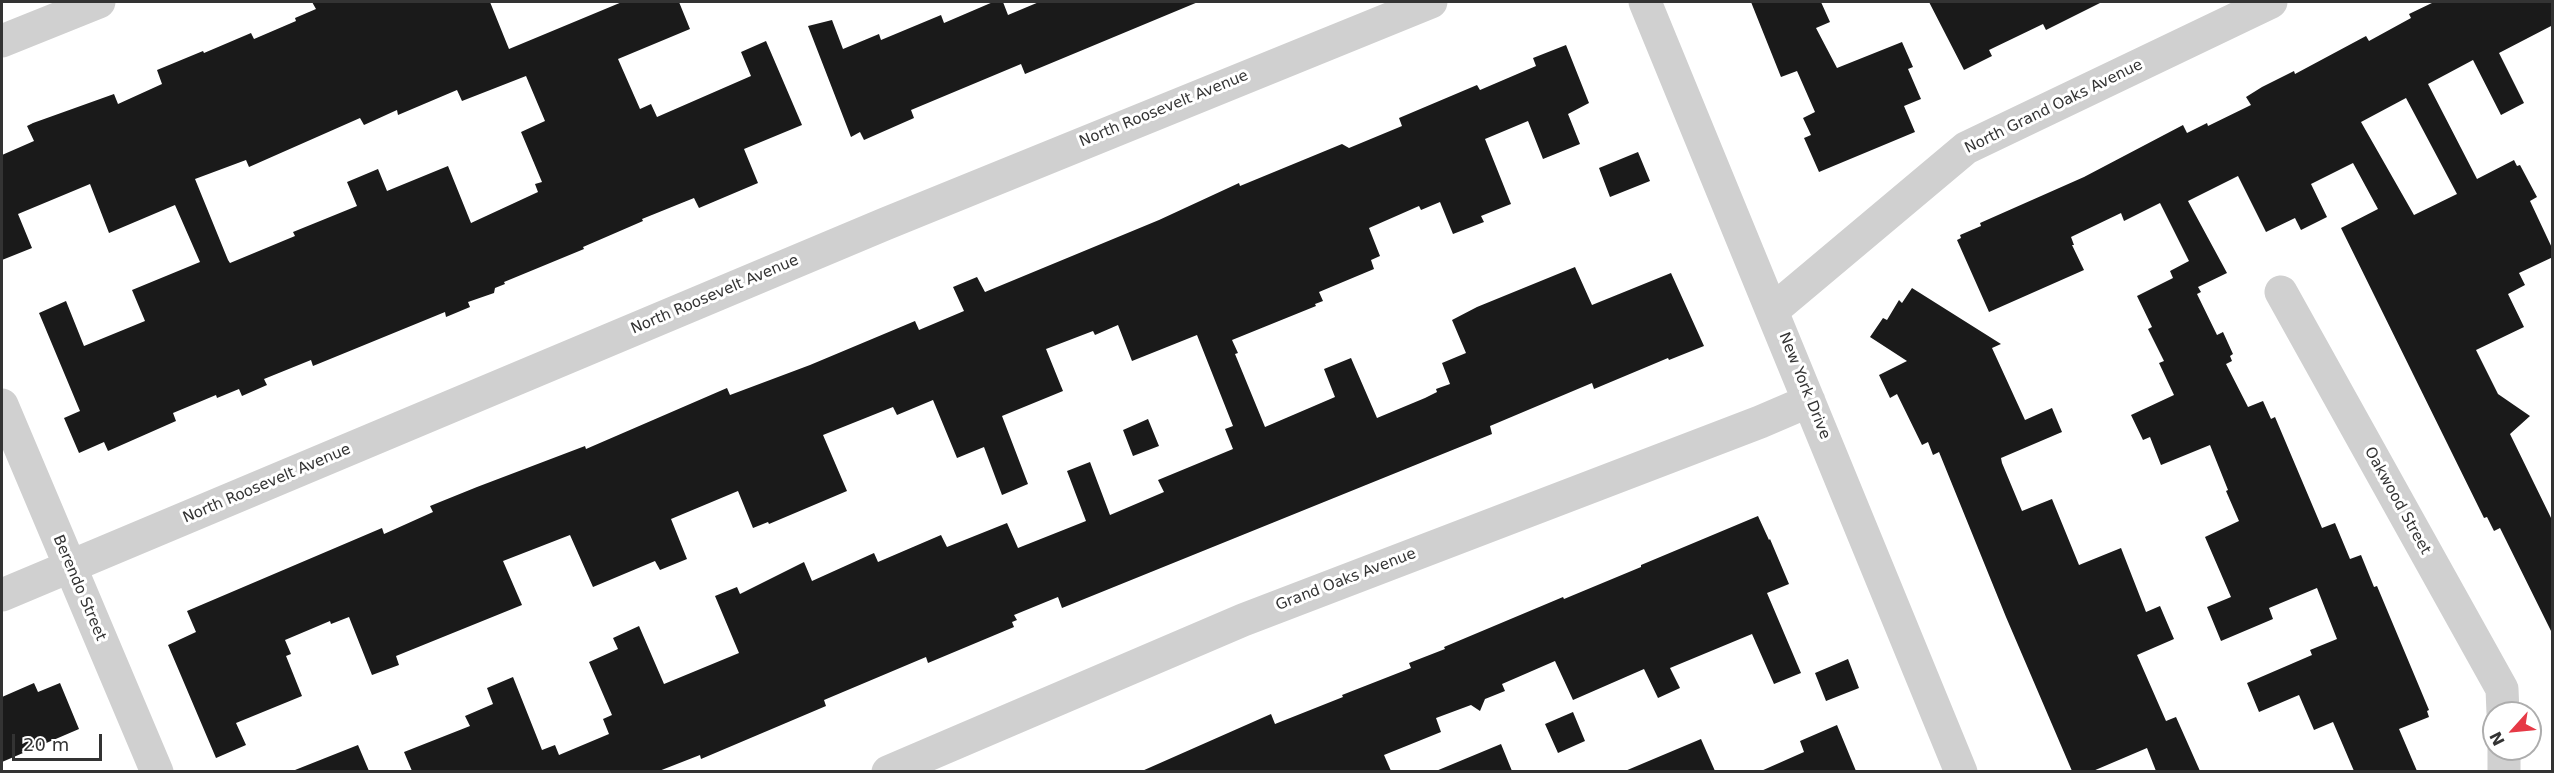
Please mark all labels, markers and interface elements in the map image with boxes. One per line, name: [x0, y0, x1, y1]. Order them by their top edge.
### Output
street label: North Grand Oaks Avenue: [1962, 56, 2146, 158]
street label: North Roosevelt Avenue: [1077, 67, 1251, 151]
street label: North Roosevelt Avenue: [628, 251, 802, 339]
street label: New York Drive: [1774, 330, 1834, 442]
street label: North Roosevelt Avenue: [180, 440, 354, 528]
street label: Oakwood Street: [2360, 444, 2434, 558]
street label: Berendo Street: [49, 532, 109, 644]
street label: Grand Oaks Avenue: [1273, 545, 1419, 615]
north arrow: [2482, 701, 2542, 761]
scale bar: [15, 722, 105, 760]
text: N: [2486, 728, 2509, 749]
text: 20 m: [23, 734, 69, 755]

